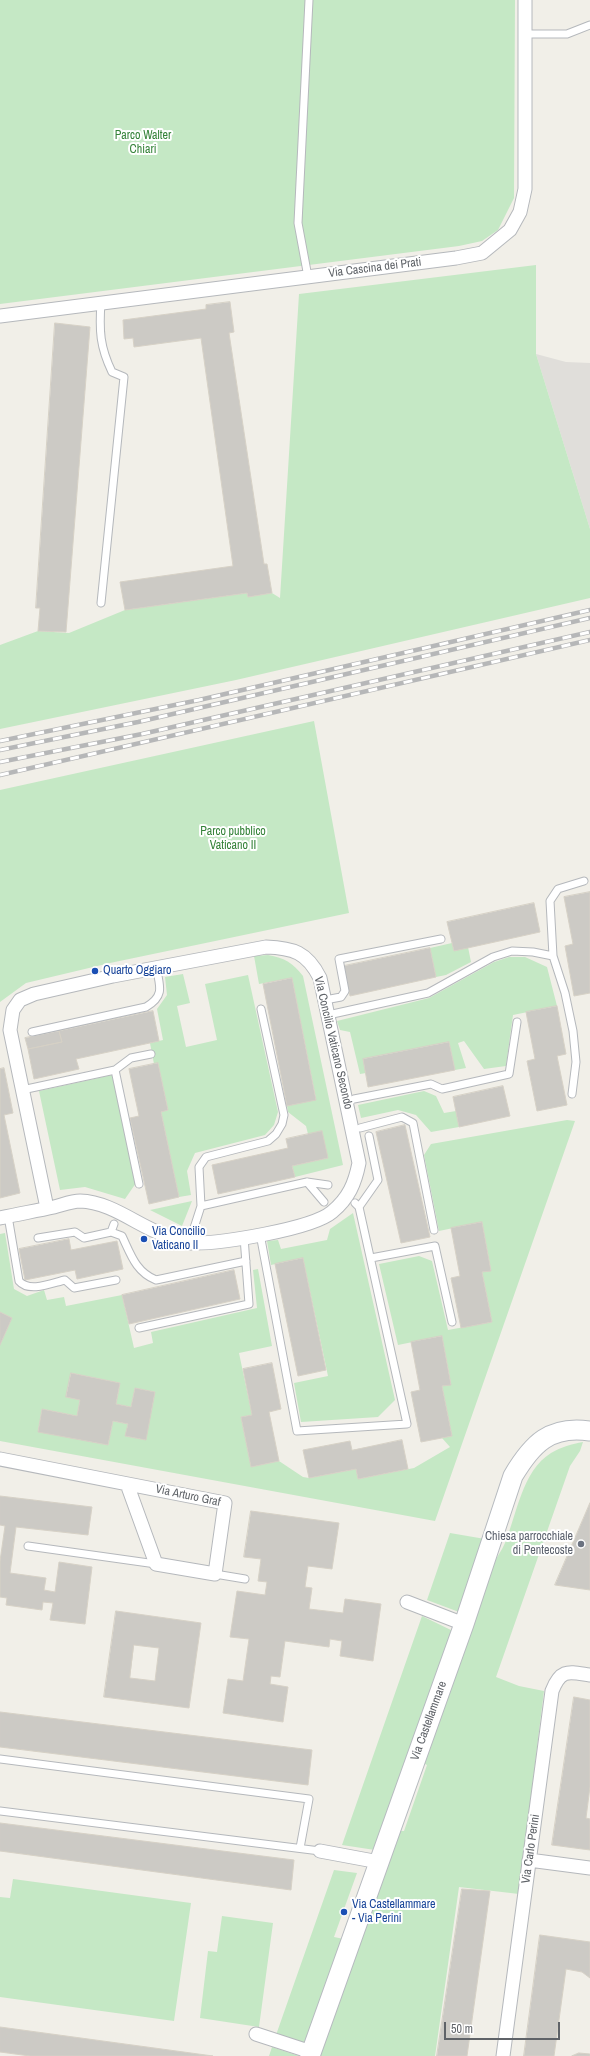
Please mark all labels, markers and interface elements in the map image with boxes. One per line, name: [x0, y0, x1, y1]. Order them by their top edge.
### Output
park label: Parco Walter Chiari: [115, 129, 171, 157]
street label: Via Cascina dei Prati: [328, 255, 422, 281]
park label: Parco pubblico Vaticano II: [200, 825, 266, 853]
place label: Quarto Oggiaro: [103, 964, 171, 978]
marker: Quarto Oggiaro: [90, 966, 100, 976]
street label: Via Concilio Vaticano Secondo: [311, 975, 355, 1111]
place label: Via Concilio Vaticano II: [152, 1225, 205, 1253]
marker: Via Concilio Vaticano II: [139, 1234, 149, 1244]
street label: Via Arturo Graf: [154, 1482, 222, 1510]
place label: Chiesa parrocchiale di Pentecoste: [485, 1530, 573, 1558]
marker: Chiesa parrocchiale di Pentecoste: [576, 1539, 586, 1549]
street label: Via Castellammare: [408, 1679, 450, 1763]
street label: Via Carlo Perini: [519, 1813, 543, 1885]
place label: Via Castellammare - Via Perini: [352, 1898, 435, 1926]
marker: Via Castellammare - Via Perini: [339, 1907, 349, 1917]
scale bar: [446, 2014, 562, 2040]
text: 50 m: [451, 2021, 473, 2037]

